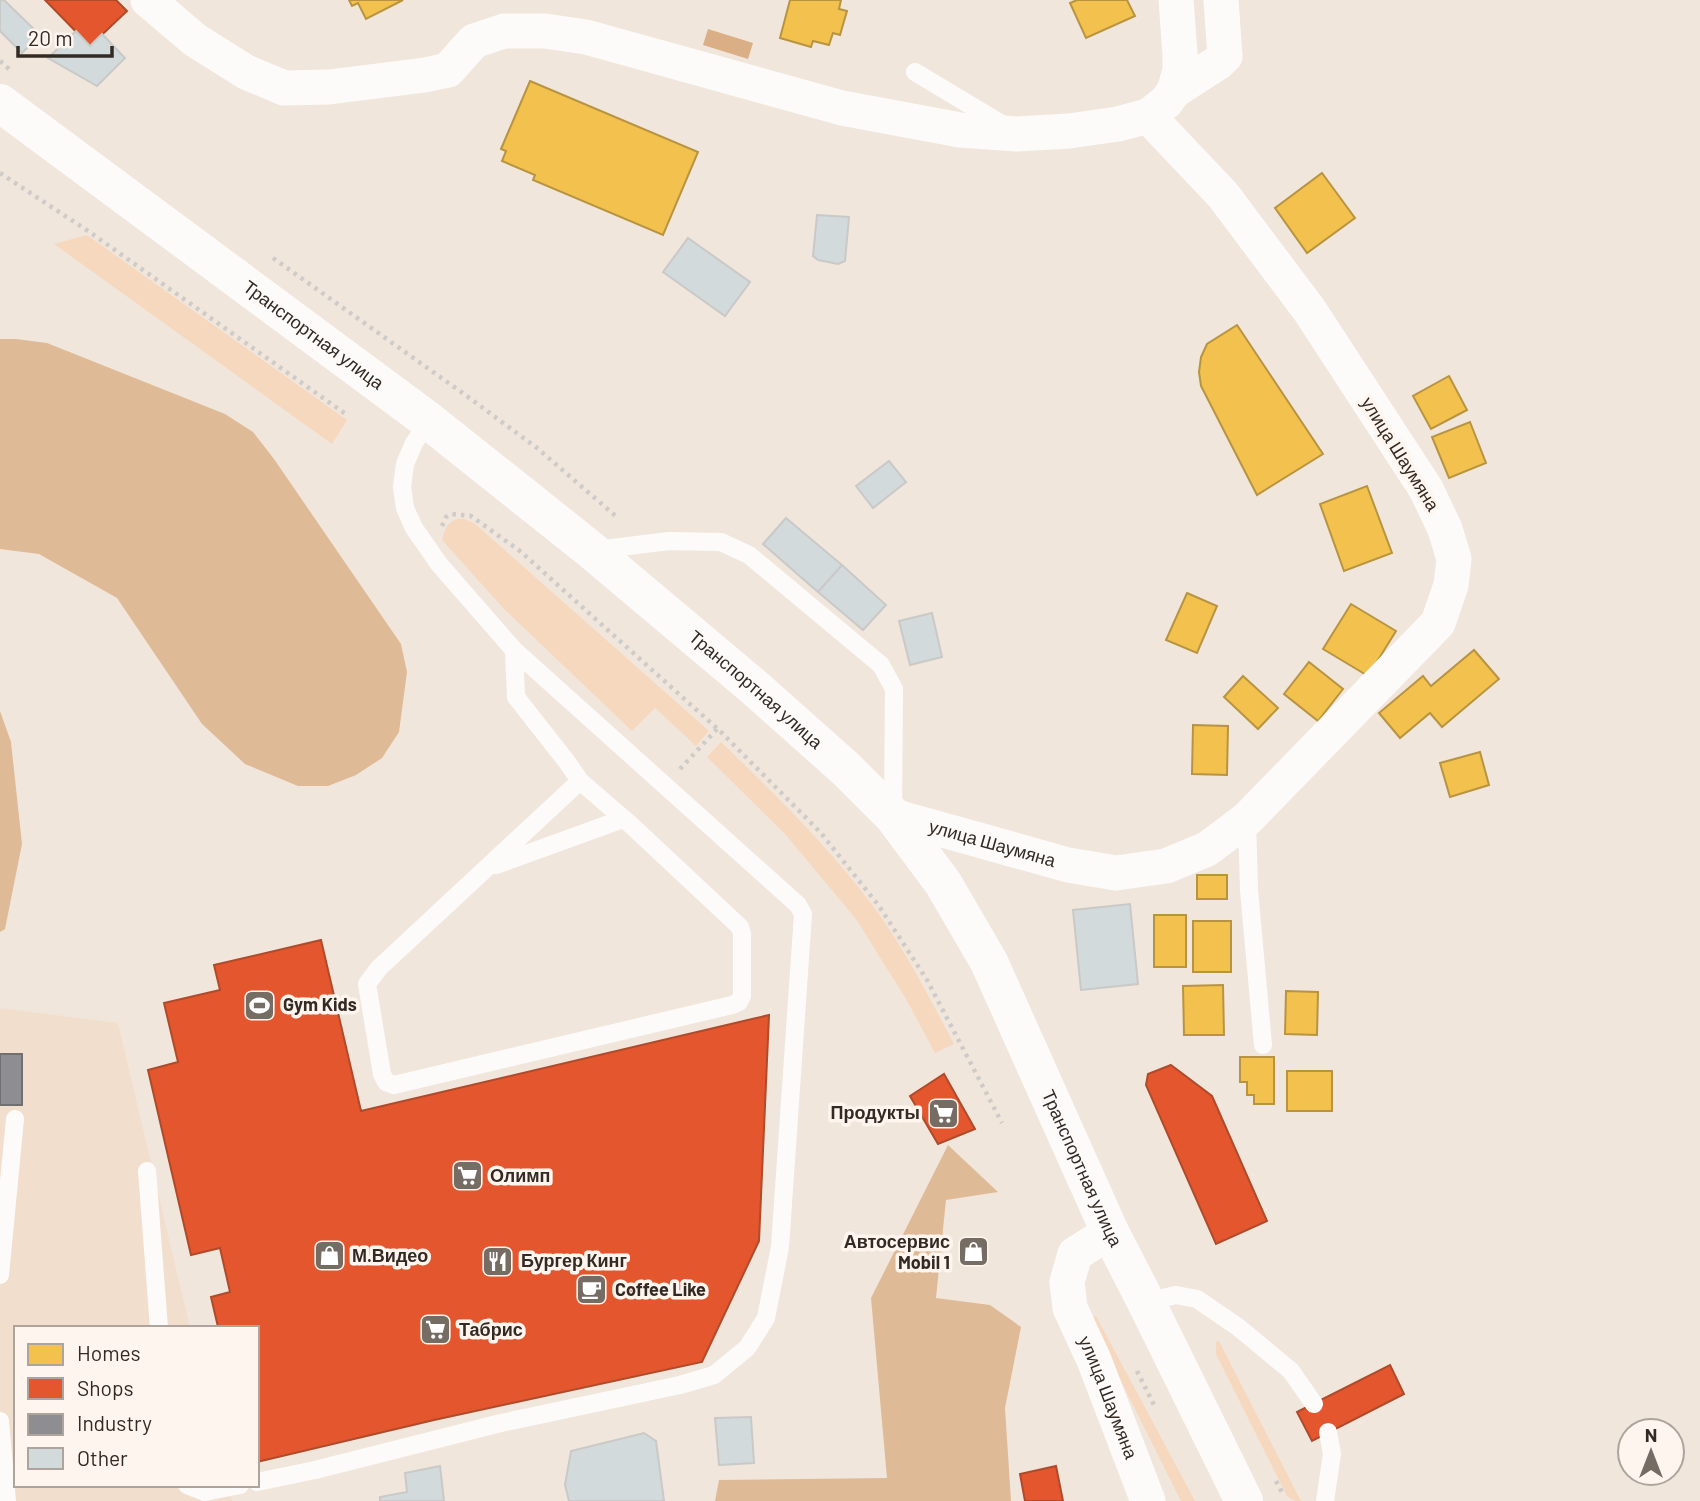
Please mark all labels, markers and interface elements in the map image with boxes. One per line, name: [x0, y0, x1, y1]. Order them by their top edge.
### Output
scale bar: [18, 14, 112, 58]
text: 20 m: [28, 25, 73, 50]
street label: Транспортная улица: [239, 275, 389, 394]
street label: улица Шаумяна: [1357, 392, 1445, 515]
street label: Транспортная улица: [685, 625, 828, 753]
street label: улица Шаумяна: [927, 815, 1059, 871]
sports icon: Gym Kids: [243, 988, 277, 1022]
place label: Gym Kids: [283, 993, 357, 1015]
street label: Транспортная улица: [1038, 1086, 1128, 1251]
supermarket icon: Продукты: [926, 1096, 960, 1130]
place label: Продукты: [830, 1101, 920, 1123]
supermarket icon: Олимп: [450, 1159, 484, 1193]
place label: Олимп: [490, 1164, 550, 1186]
place label: Автосервис Mobil 1: [844, 1230, 950, 1273]
shop icon: Автосервис Mobil 1: [956, 1235, 990, 1269]
shop icon: М.Видео: [312, 1239, 346, 1273]
place label: М.Видео: [352, 1244, 428, 1266]
restaurant icon: Бургер Кинг: [481, 1244, 515, 1278]
place label: Бургер Кинг: [521, 1249, 627, 1271]
cafe icon: Coffee Like: [575, 1273, 609, 1307]
place label: Coffee Like: [615, 1278, 706, 1300]
supermarket icon: Табрис: [419, 1313, 453, 1347]
place label: Табрис: [459, 1318, 523, 1340]
legend: [14, 1326, 259, 1487]
street label: улица Шаумяна: [1074, 1332, 1143, 1463]
text: Homes: [77, 1340, 141, 1365]
text: Shops: [77, 1375, 134, 1400]
text: Industry: [77, 1410, 152, 1435]
north arrow: [1616, 1417, 1686, 1487]
text: N: [1645, 1423, 1657, 1446]
text: Other: [77, 1445, 128, 1470]

